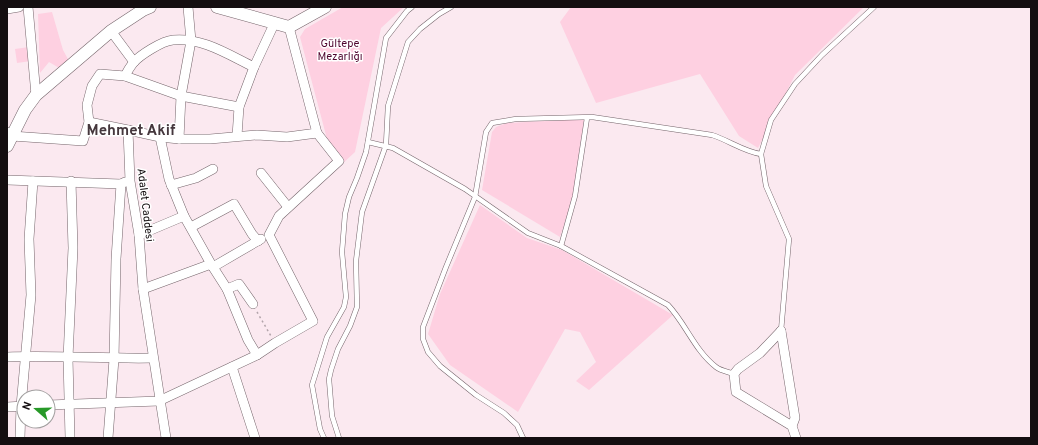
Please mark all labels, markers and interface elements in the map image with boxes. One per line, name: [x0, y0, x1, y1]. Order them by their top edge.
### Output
park label: Gültepe Mezarlığı: [317, 37, 363, 64]
district label: Mehmet Akif: [87, 122, 176, 141]
street label: Adalet Caddesi: [134, 168, 156, 243]
north arrow: [16, 389, 56, 429]
text: N: [20, 400, 35, 412]

